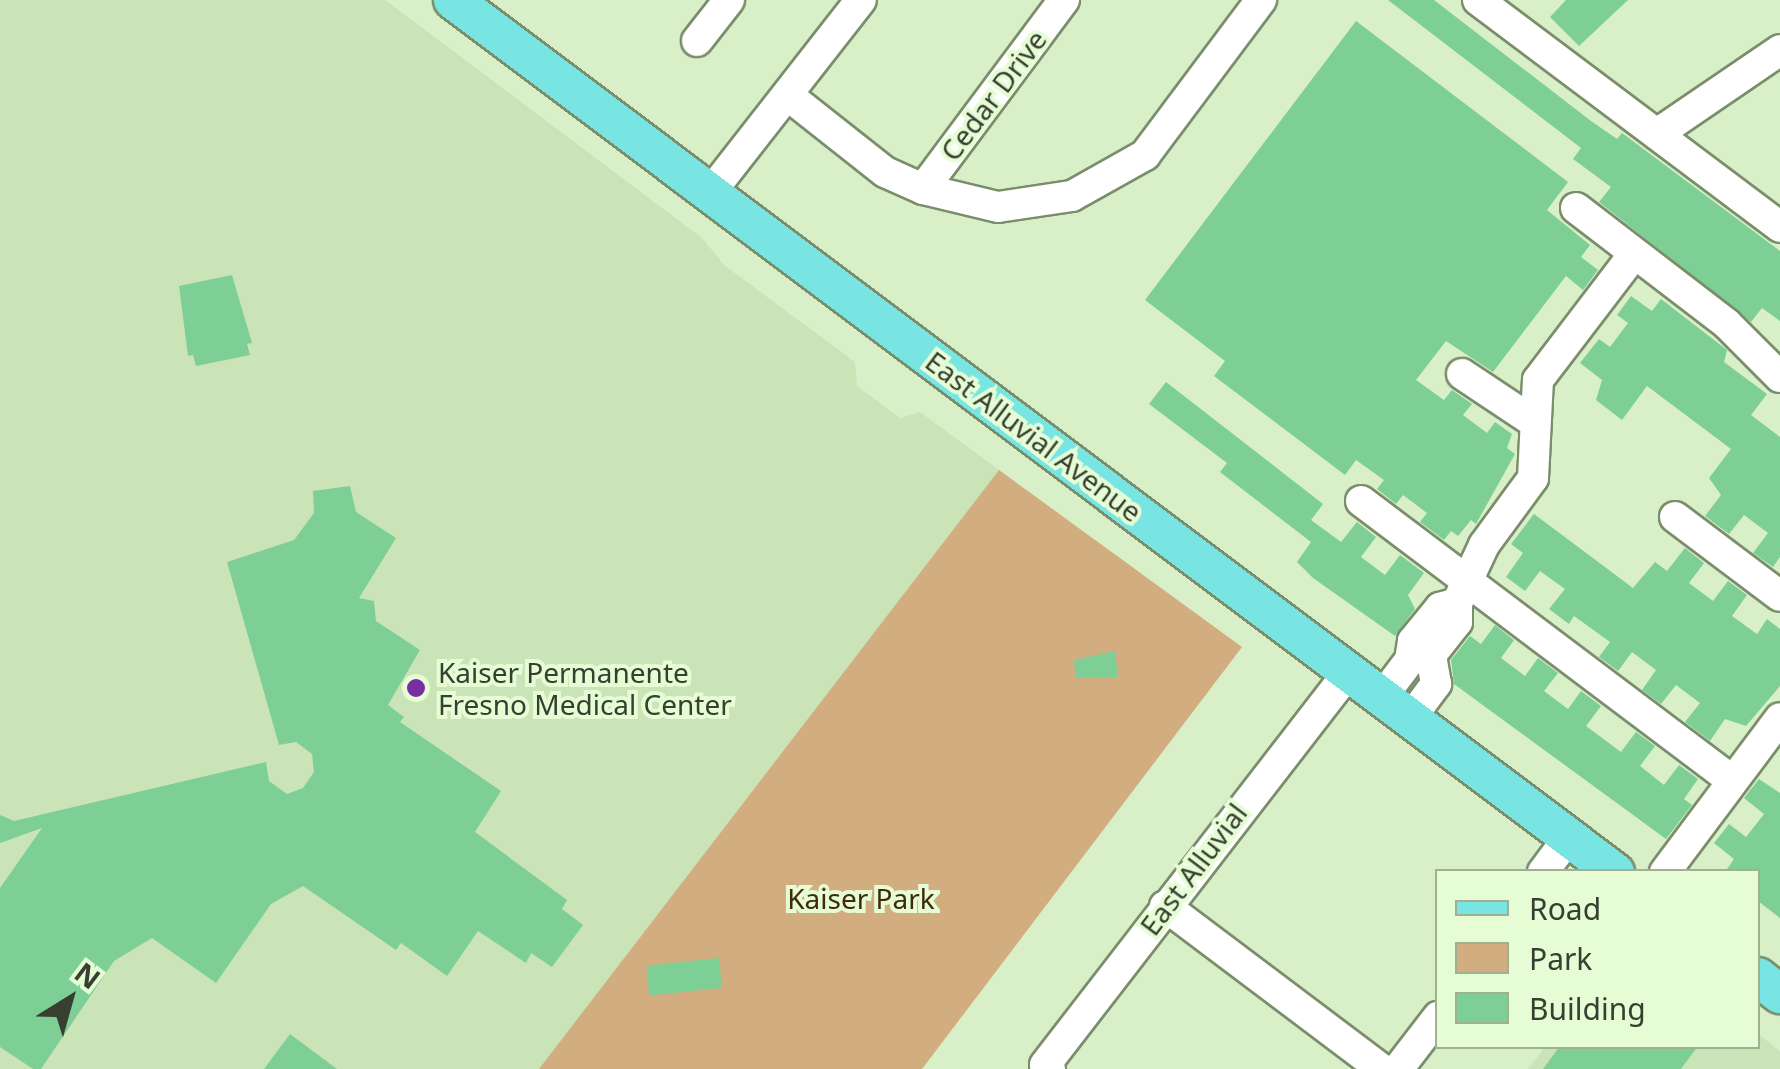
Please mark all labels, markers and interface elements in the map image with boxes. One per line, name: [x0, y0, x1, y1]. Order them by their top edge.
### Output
street label: Cedar Drive: [933, 23, 1053, 167]
street label: East Alluvial Avenue: [919, 344, 1149, 528]
place label: Kaiser Permanente Fresno Medical Center: [438, 655, 732, 721]
marker: Kaiser Permanente Fresno Medical Center: [403, 675, 429, 701]
street label: East Alluvial: [1133, 797, 1253, 941]
legend: [1435, 869, 1760, 1049]
park label: Kaiser Park: [787, 881, 935, 915]
text: Road: [1529, 888, 1601, 929]
text: Park: [1529, 938, 1592, 979]
north arrow: [20, 949, 120, 1049]
text: N: [68, 953, 109, 997]
text: Building: [1529, 988, 1646, 1029]

